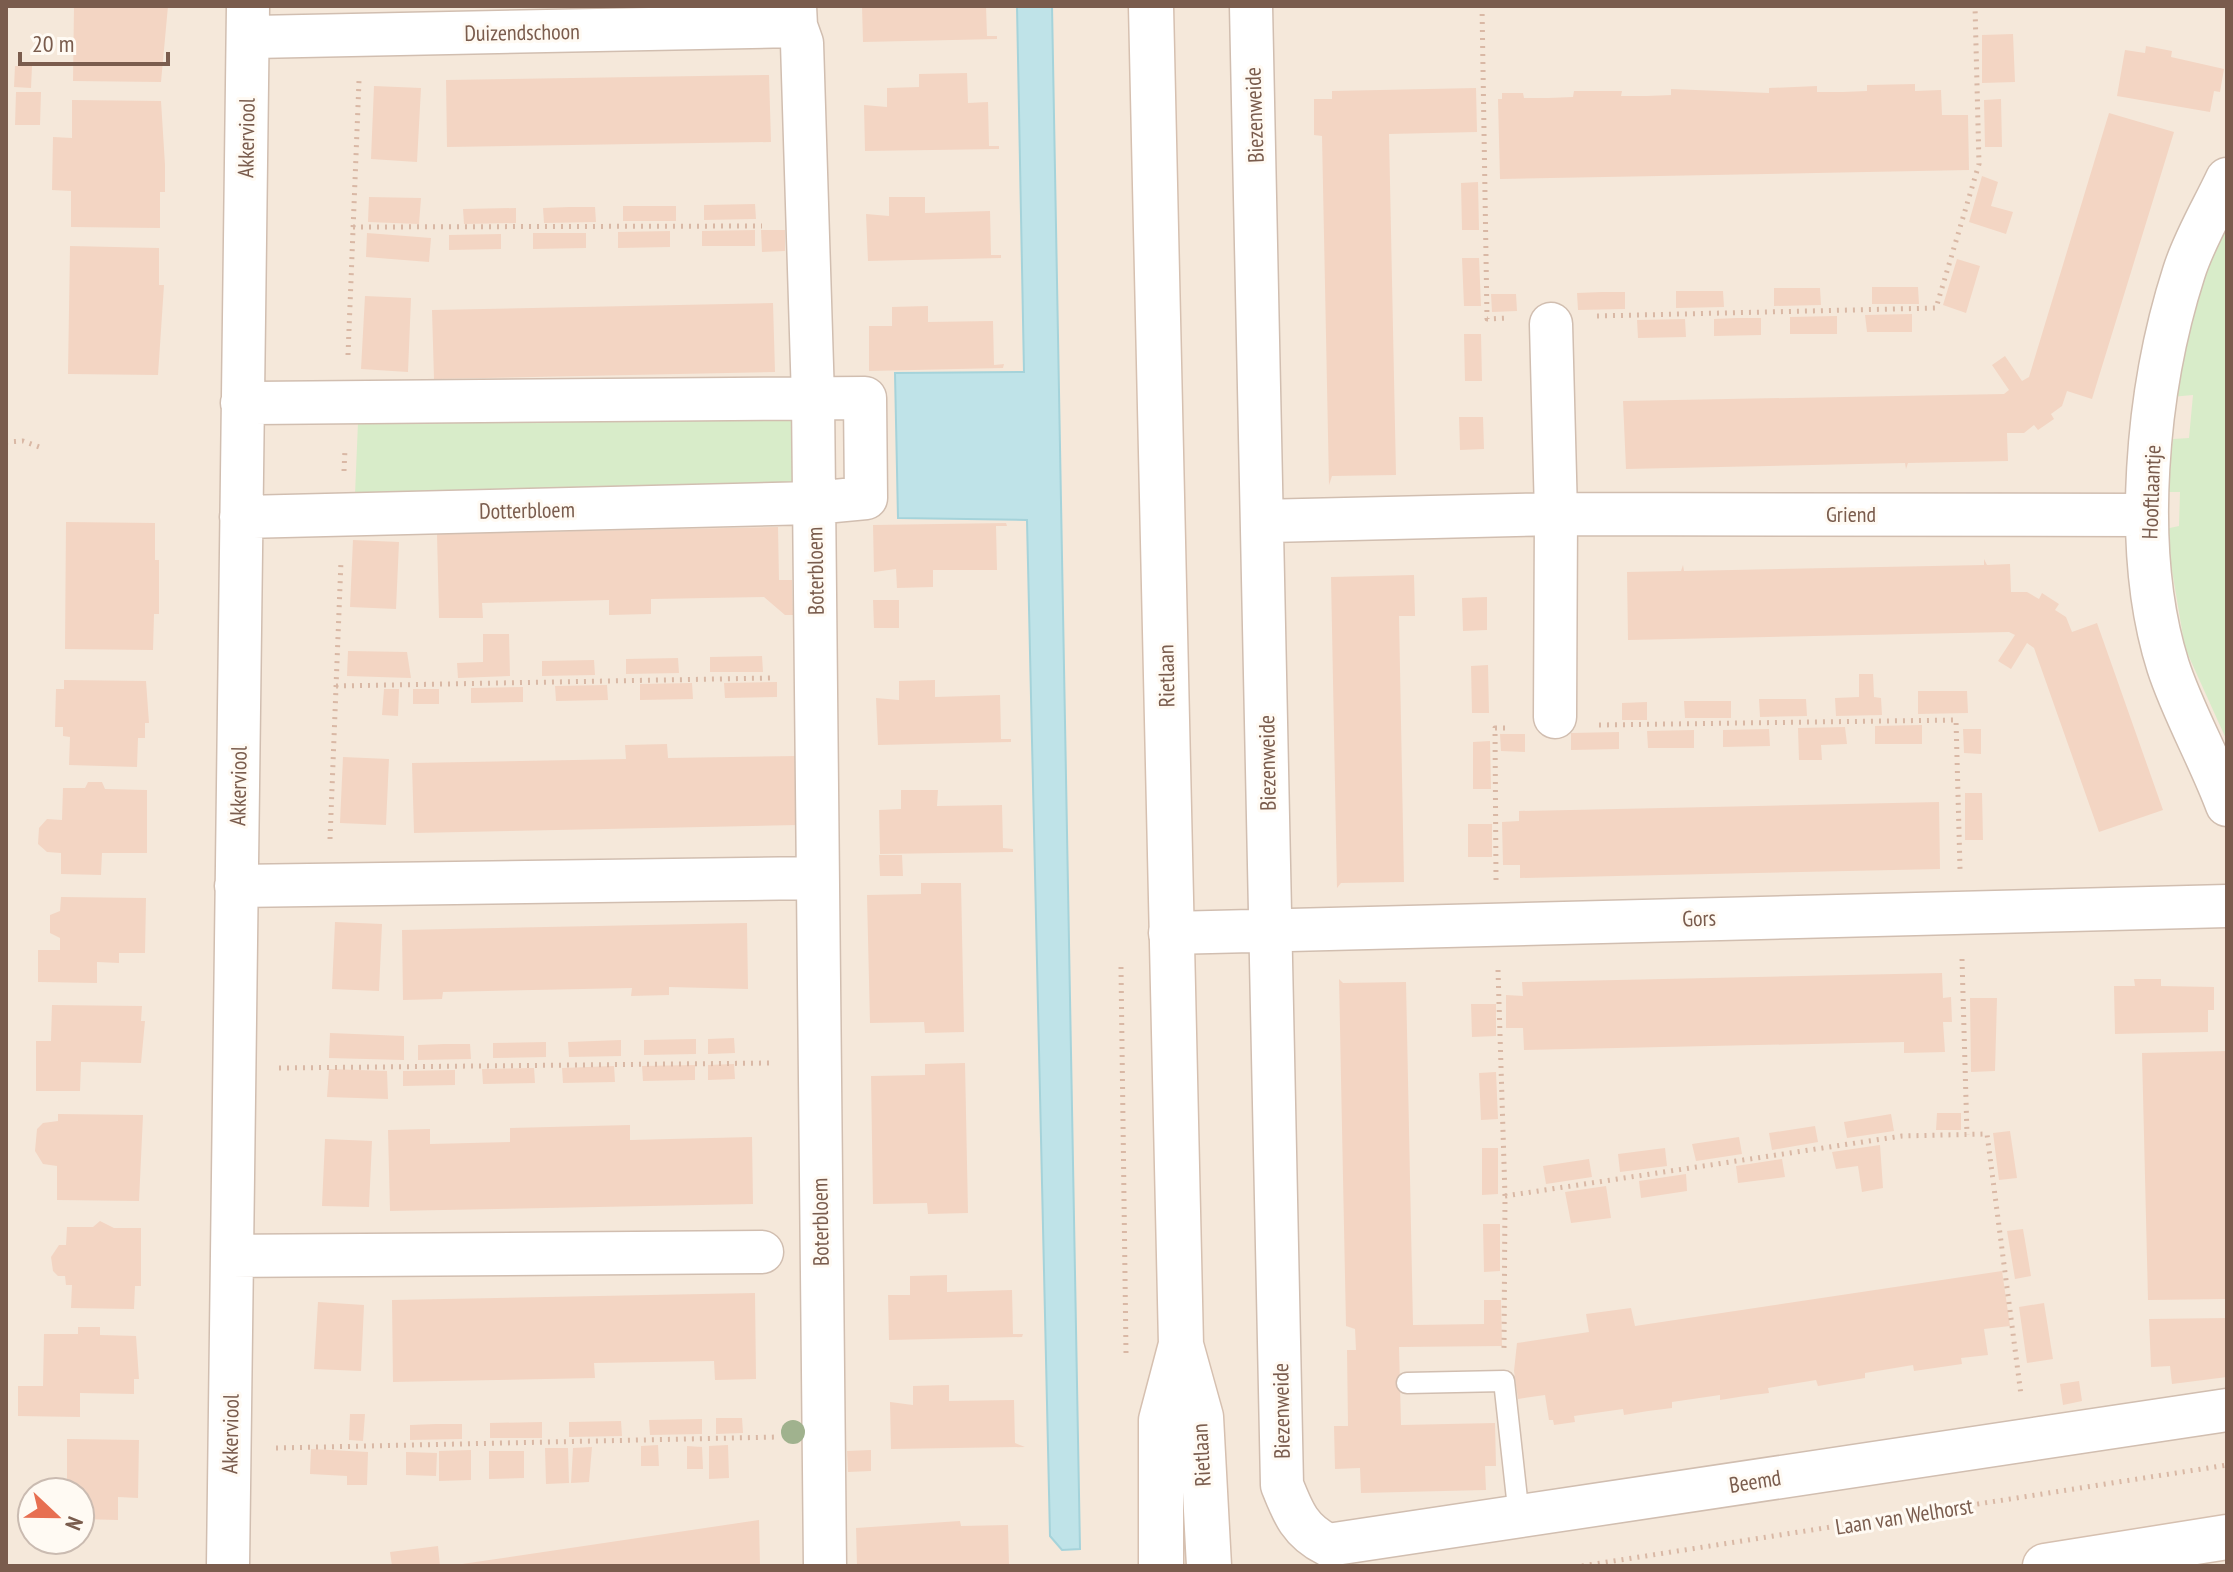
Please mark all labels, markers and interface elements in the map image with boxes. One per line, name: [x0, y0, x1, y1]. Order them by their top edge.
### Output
scale bar: [20, 16, 168, 66]
street label: Duizendschoon: [464, 17, 580, 47]
text: 20 m: [32, 28, 74, 59]
street label: Biezenweide: [1238, 67, 1270, 163]
street label: Akkerviool: [231, 97, 261, 178]
street label: Hooftlaantje: [2135, 444, 2167, 540]
street label: Dotterbloem: [479, 495, 575, 525]
street label: Griend: [1826, 500, 1876, 528]
street label: Boterbloem: [800, 527, 830, 615]
street label: Rietlaan: [1151, 644, 1181, 708]
street label: Biezenweide: [1252, 715, 1282, 811]
street label: Akkerviool: [223, 745, 253, 826]
street label: Gors: [1682, 903, 1716, 933]
street label: Boterbloem: [805, 1178, 835, 1266]
street label: Biezenweide: [1266, 1363, 1296, 1459]
street label: Akkerviool: [215, 1393, 245, 1474]
street label: Rietlaan: [1185, 1423, 1217, 1487]
street label: Beemd: [1727, 1463, 1783, 1499]
north arrow: [16, 1476, 96, 1556]
street label: Laan van Welhorst: [1833, 1491, 1975, 1541]
text: N: [59, 1513, 90, 1534]

